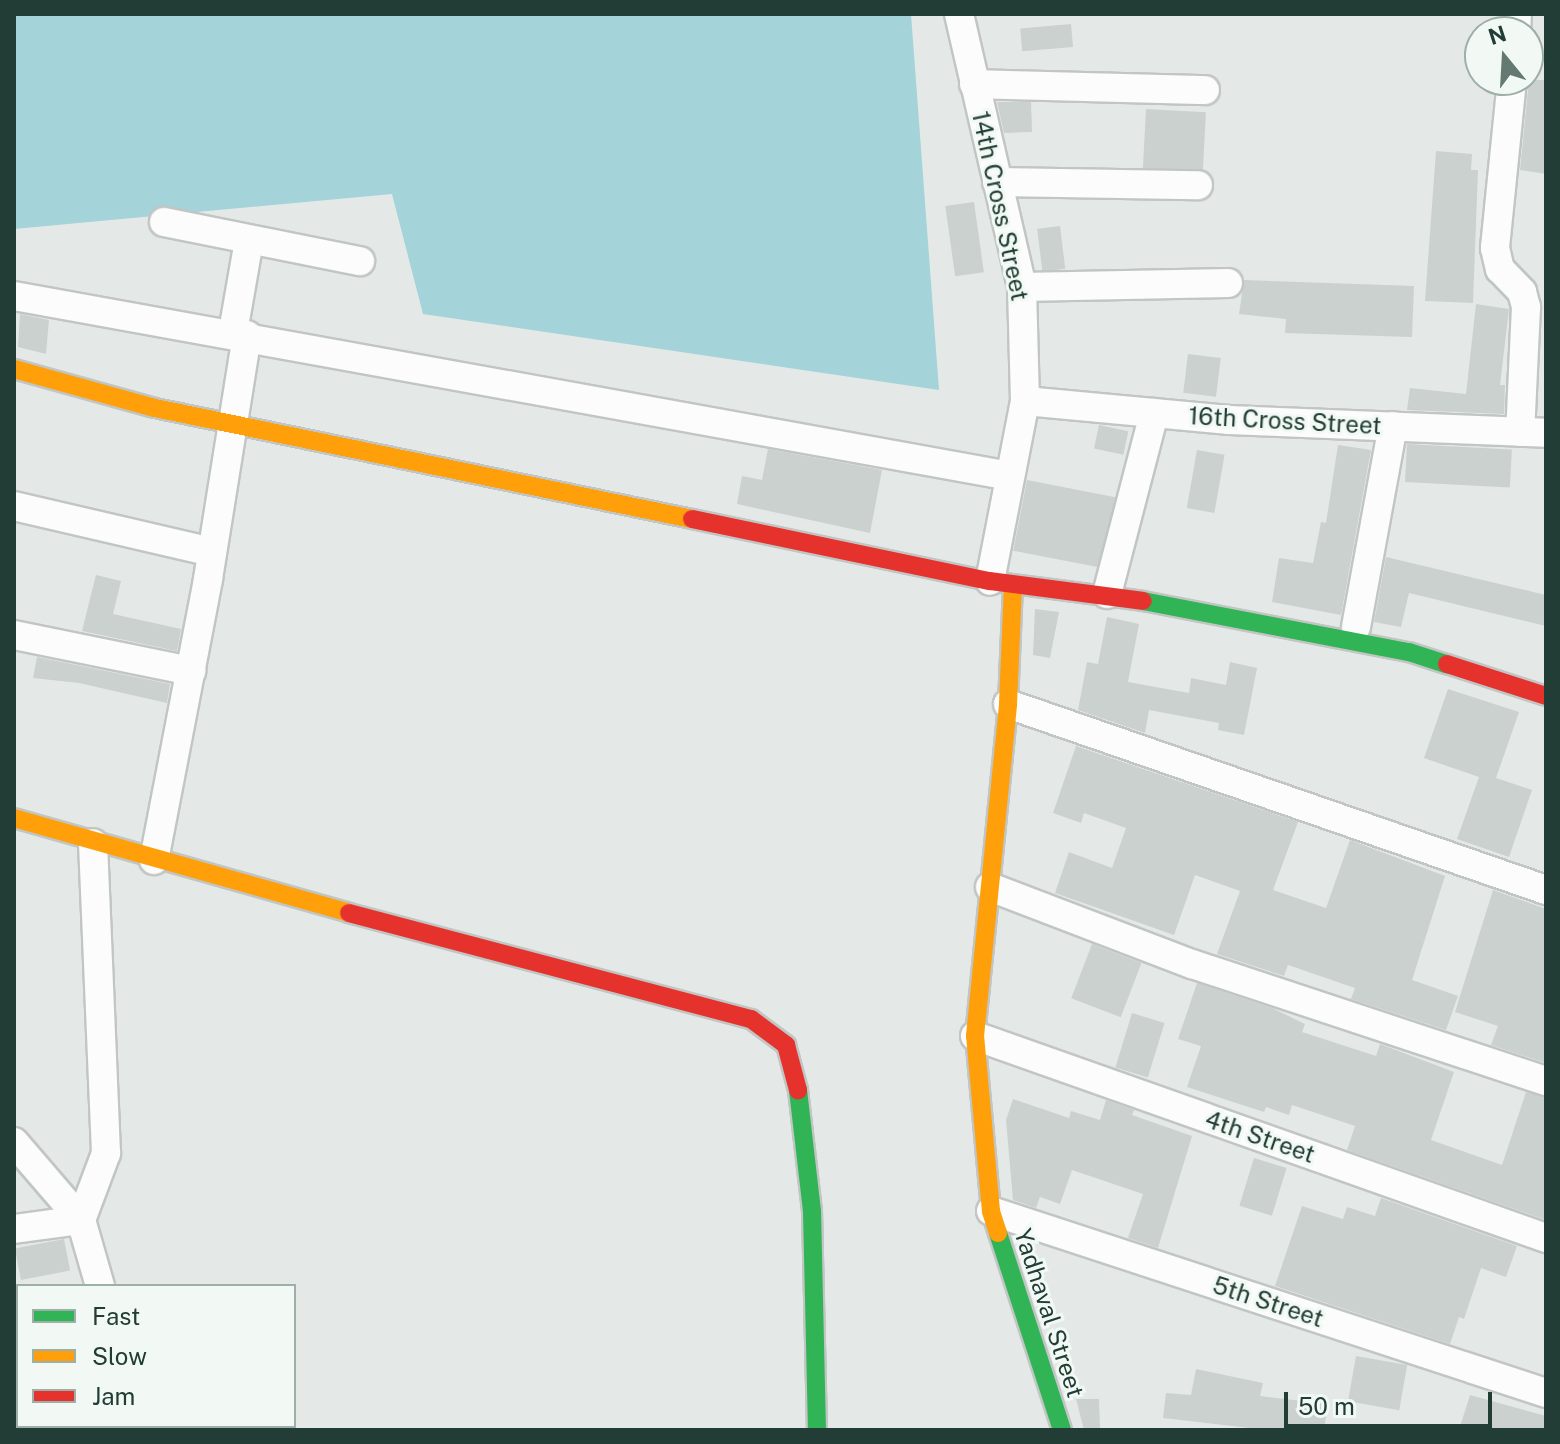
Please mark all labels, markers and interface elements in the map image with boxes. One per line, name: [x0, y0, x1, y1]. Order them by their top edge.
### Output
north arrow: [1464, 16, 1544, 96]
text: N: [1485, 20, 1509, 50]
street label: 14th Cross Street: [966, 108, 1034, 304]
street label: 16th Cross Street: [1188, 402, 1382, 440]
street label: 4th Street: [1201, 1105, 1319, 1169]
street label: Yadhaval Street: [1008, 1225, 1090, 1401]
street label: 5th Street: [1209, 1271, 1327, 1333]
legend: [16, 1284, 296, 1428]
text: Fast: [92, 1302, 140, 1330]
text: Slow: [92, 1342, 147, 1370]
scale bar: [1288, 1376, 1496, 1426]
text: Jam: [92, 1382, 135, 1410]
text: 50 m: [1298, 1392, 1355, 1420]

